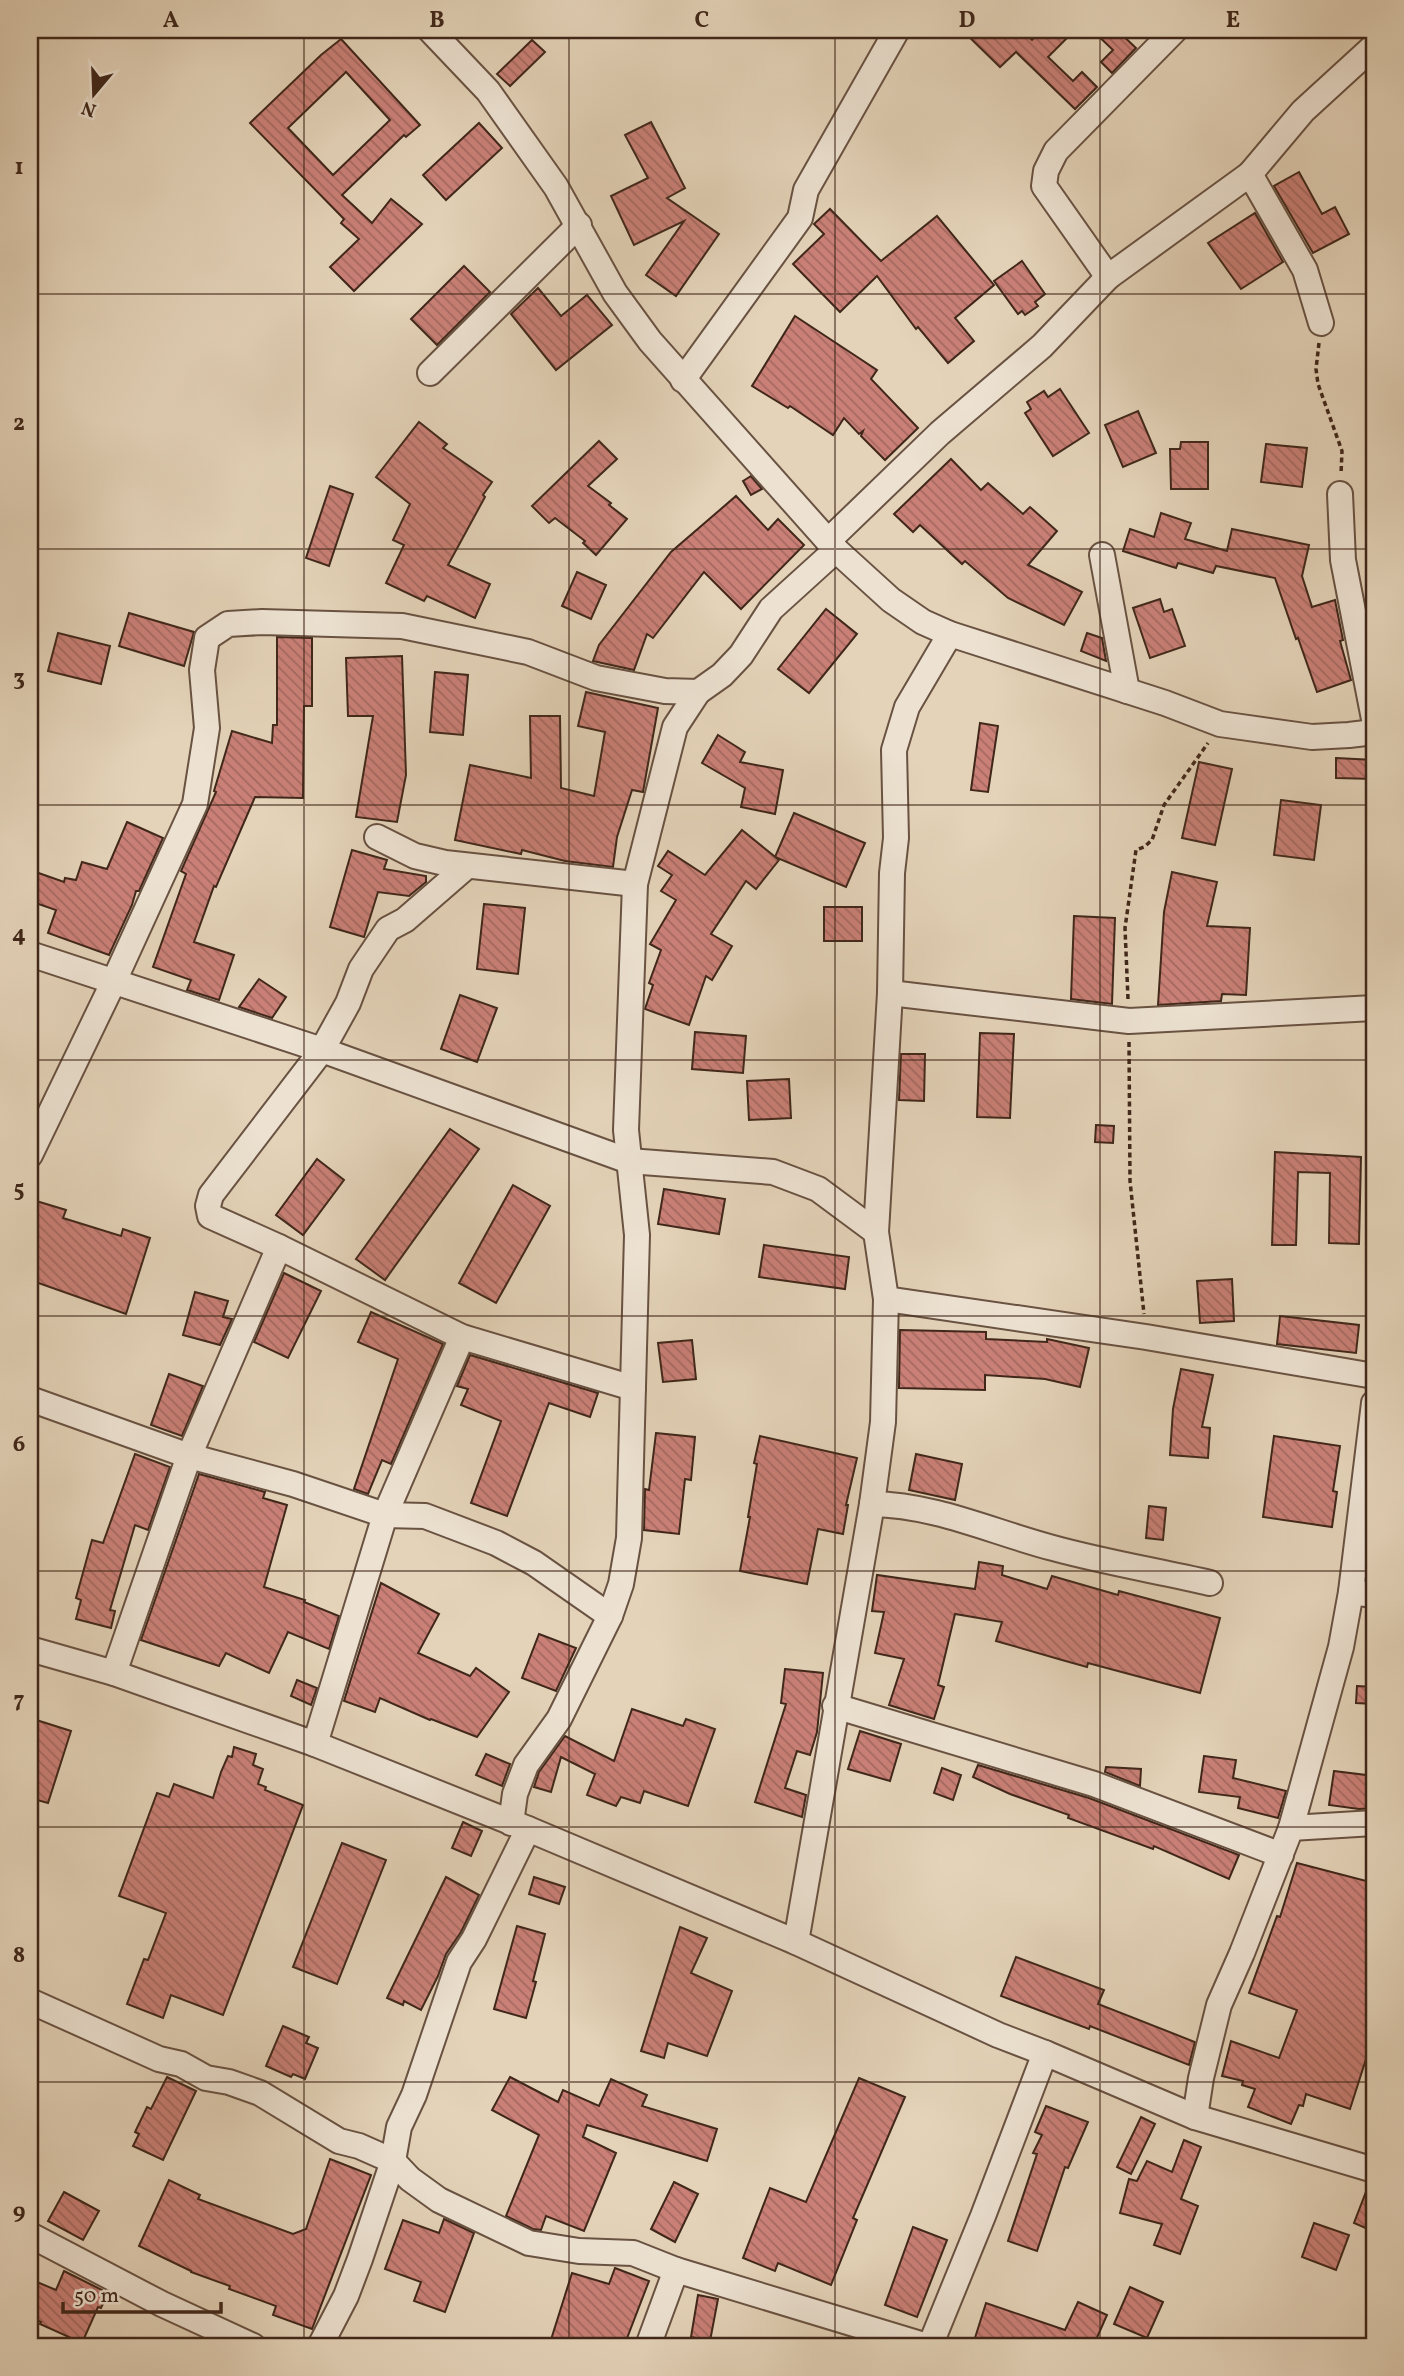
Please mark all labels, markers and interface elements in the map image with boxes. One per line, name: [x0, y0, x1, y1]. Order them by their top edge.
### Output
text: A: [163, 5, 179, 37]
text: B: [429, 5, 445, 37]
text: C: [695, 5, 709, 37]
text: D: [959, 5, 976, 37]
text: E: [1226, 5, 1240, 37]
north arrow: [60, 60, 130, 130]
text: N: [78, 94, 100, 123]
text: 1: [14, 152, 24, 184]
text: 2: [13, 408, 25, 440]
text: 3: [13, 663, 25, 695]
text: 4: [12, 919, 26, 951]
text: 5: [13, 1174, 25, 1206]
text: 6: [13, 1429, 25, 1461]
text: 7: [14, 1685, 25, 1717]
text: 8: [13, 1940, 25, 1972]
text: 9: [13, 2196, 25, 2228]
scale bar: [63, 2271, 220, 2315]
text: 50 m: [74, 2282, 119, 2311]

